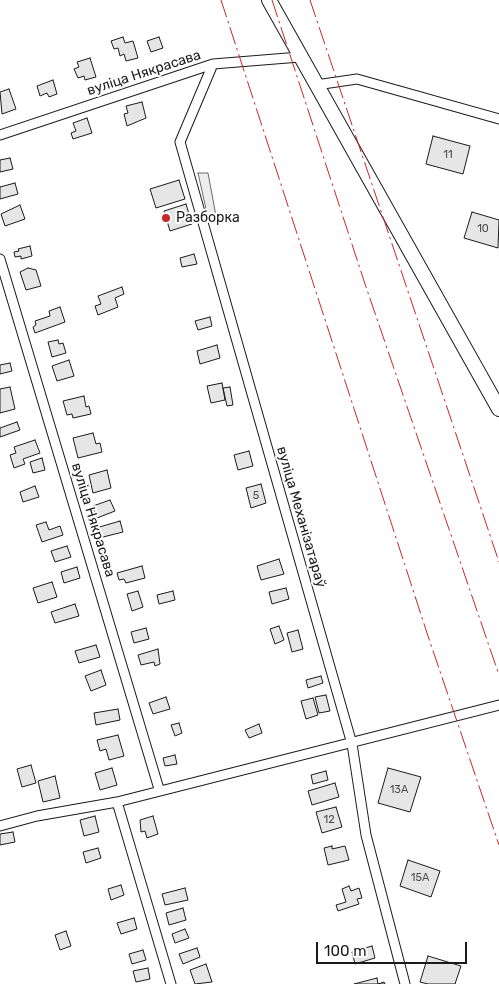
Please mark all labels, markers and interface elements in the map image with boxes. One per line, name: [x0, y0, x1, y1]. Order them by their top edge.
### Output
street label: вуліца Някрасава: [85, 47, 203, 99]
house number: 11: [443, 148, 453, 162]
place label: Разборка: [176, 210, 240, 226]
marker: Разборка: [160, 212, 172, 224]
house number: 10: [477, 222, 489, 236]
street label: вуліца Механізатараў: [273, 444, 329, 590]
street label: вуліца Някрасава: [68, 461, 118, 579]
house number: 5: [253, 489, 259, 503]
house number: 13А: [390, 783, 408, 797]
house number: 12: [323, 813, 335, 827]
house number: 15А: [411, 871, 429, 885]
scale bar: [319, 932, 470, 964]
text: 100 m: [324, 942, 366, 960]

